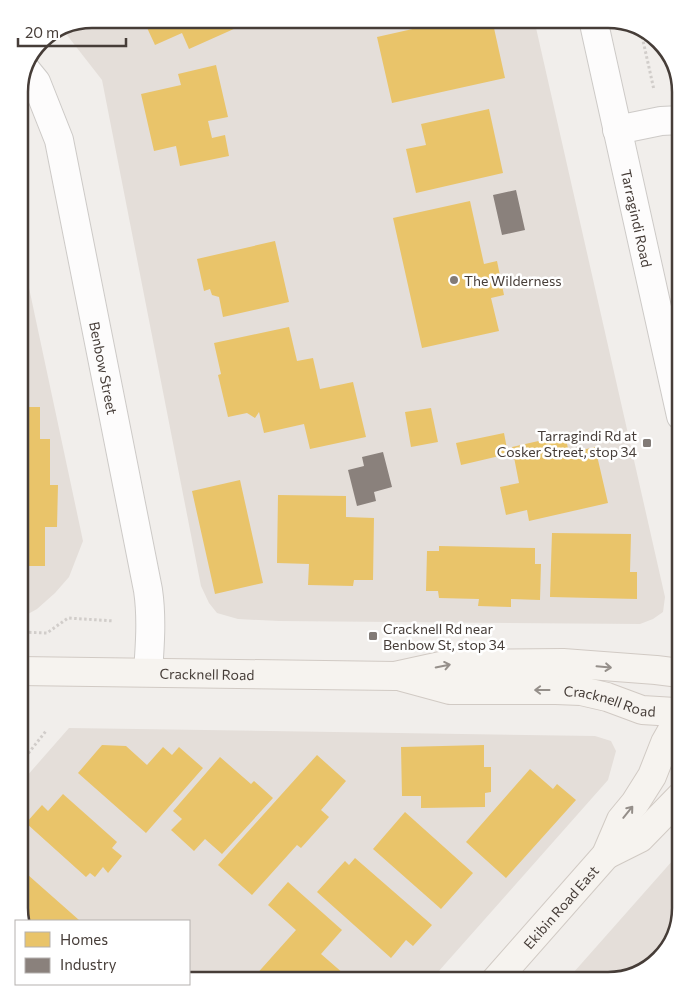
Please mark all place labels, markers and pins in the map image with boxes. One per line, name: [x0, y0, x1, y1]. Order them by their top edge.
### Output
place label: The Wilderness: [464, 272, 562, 289]
marker: The Wilderness: [448, 274, 460, 286]
place label: Tarragindi Rd at Cosker Street, stop 34: [497, 427, 638, 460]
marker: Tarragindi Rd at Cosker Street, stop 34: [641, 437, 653, 449]
place label: Cracknell Rd near Benbow St, stop 34: [383, 620, 506, 653]
marker: Cracknell Rd near Benbow St, stop 34: [367, 630, 379, 642]

